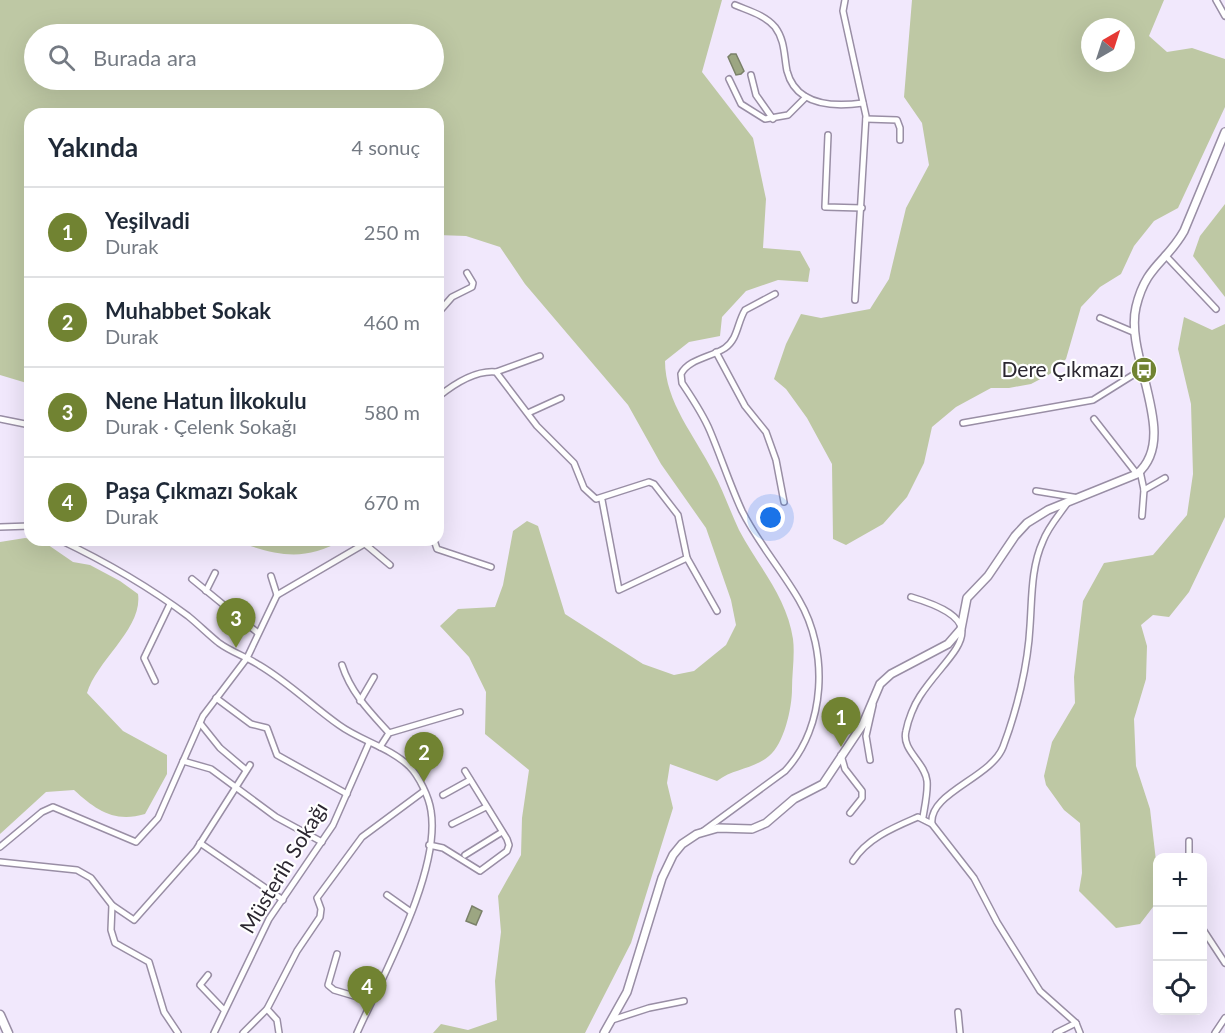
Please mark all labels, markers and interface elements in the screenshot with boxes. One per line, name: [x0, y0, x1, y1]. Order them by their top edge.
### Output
north arrow: [1081, 18, 1135, 72]
search box: [24, 24, 444, 90]
icon: search: [45, 41, 78, 74]
text: Burada ara: [93, 44, 197, 71]
text: Yakında: [48, 131, 138, 163]
text: 4 sonuç: [351, 135, 420, 159]
text: Yeşilvadi: [105, 207, 190, 234]
text: 1: [62, 220, 73, 244]
text: 250 m: [364, 220, 420, 244]
text: Durak: [105, 234, 158, 258]
text: Muhabbet Sokak: [105, 297, 271, 324]
text: 2: [62, 310, 73, 334]
text: 460 m: [364, 310, 420, 334]
text: Durak: [105, 324, 158, 348]
bus stop icon: Dere Çıkmazı: [1129, 355, 1159, 385]
place label: Dere Çıkmazı: [1001, 356, 1124, 381]
text: Nene Hatun İlkokulu: [105, 387, 307, 414]
text: 3: [62, 400, 73, 424]
text: 580 m: [364, 400, 420, 424]
text: Durak · Çelenk Sokağı: [105, 414, 297, 438]
text: Paşa Çıkmazı Sokak: [105, 477, 298, 504]
text: 4: [62, 490, 73, 514]
text: 670 m: [364, 490, 420, 514]
your location: [756, 503, 785, 532]
text: Durak: [105, 504, 158, 528]
pin: 3: [216, 598, 256, 648]
pin: 1: [822, 698, 860, 747]
pin: 2: [404, 732, 444, 782]
street label: Müsterih Sokağı: [234, 797, 332, 937]
map controls: [1153, 853, 1207, 1015]
button: +: [1153, 853, 1207, 907]
button: −: [1153, 907, 1207, 961]
button: locate: [1153, 961, 1207, 1015]
pin: 4: [348, 966, 386, 1016]

